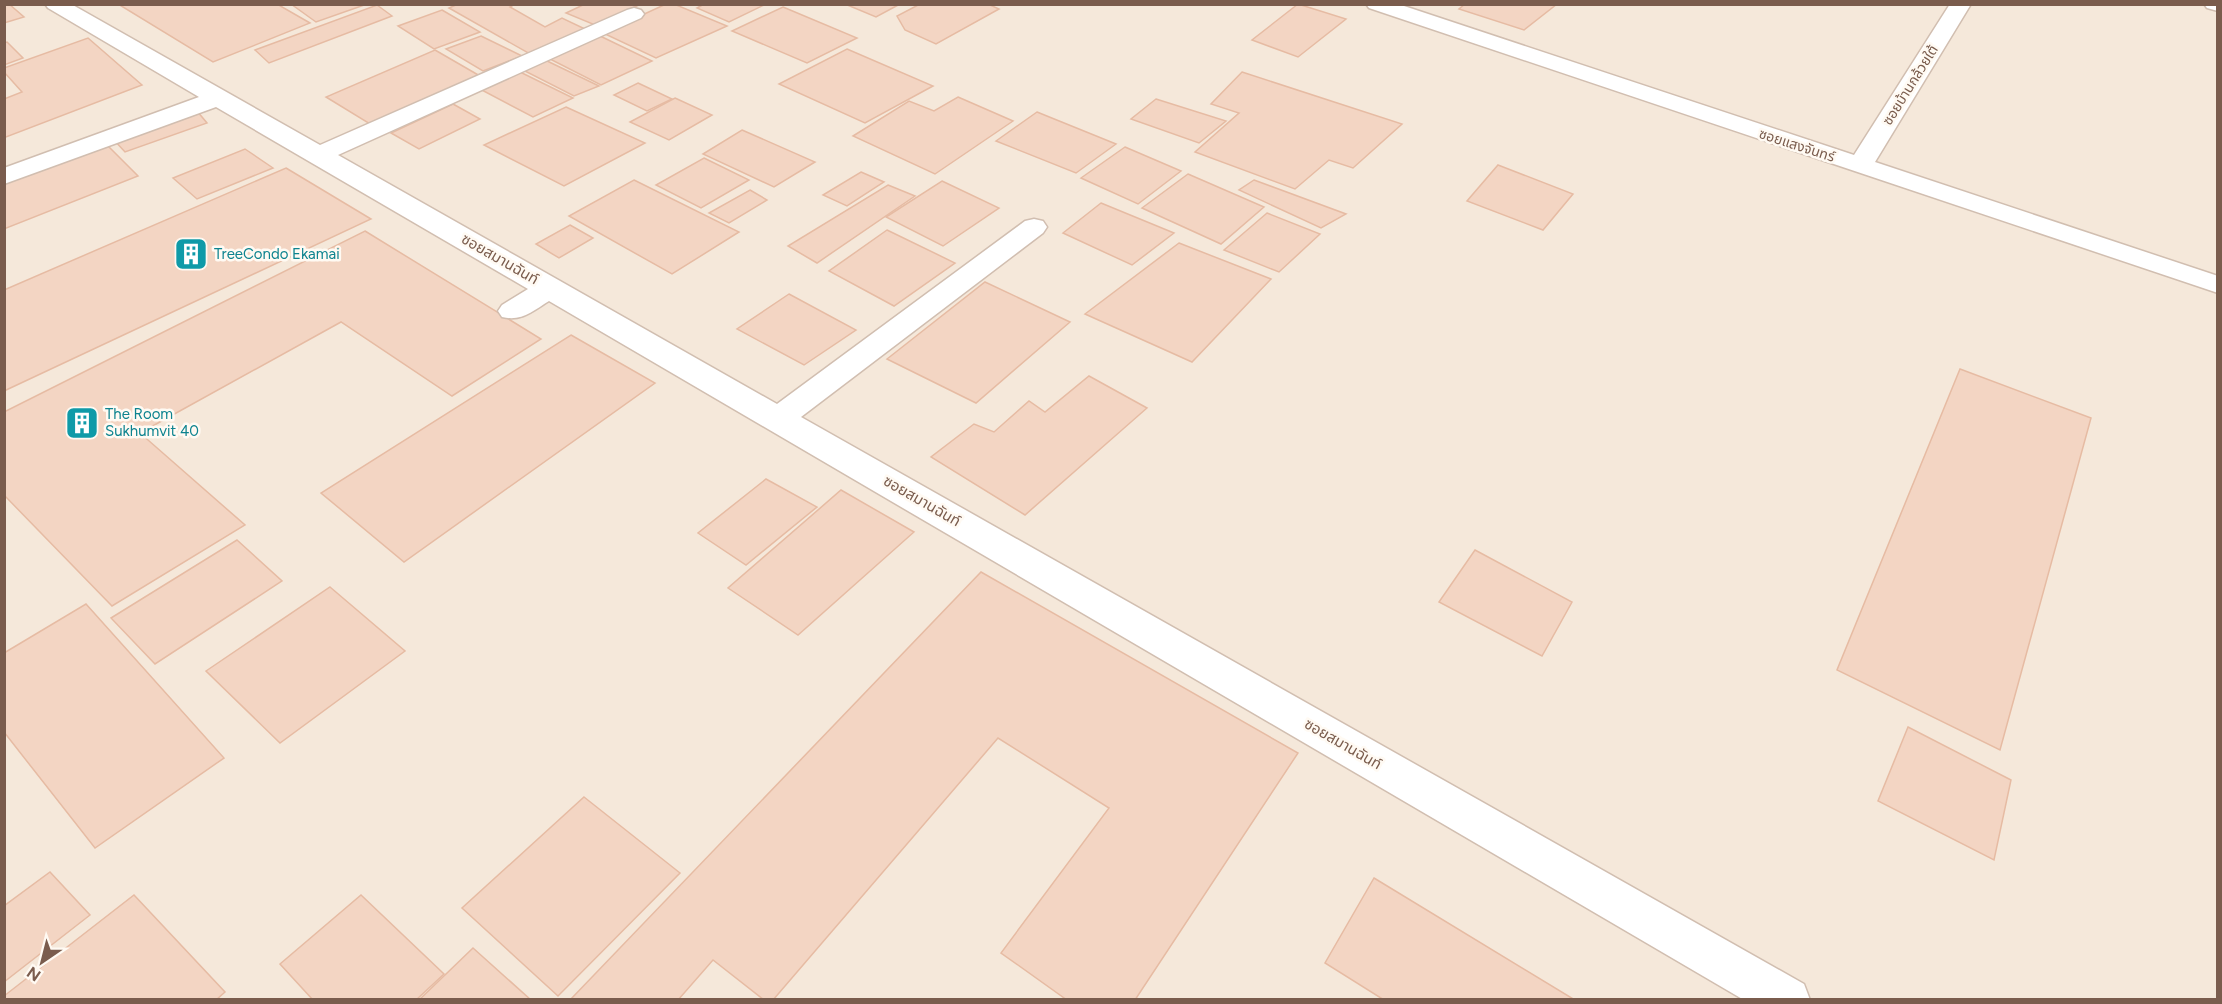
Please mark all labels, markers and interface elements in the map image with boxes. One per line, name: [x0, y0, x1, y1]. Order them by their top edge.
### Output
street label: ซอยบ้านกล้วยใต้: [1879, 42, 1942, 128]
street label: ซอยแสงจันทร์: [1757, 125, 1838, 166]
street label: ซอยสมานฉันท์: [458, 230, 542, 288]
building icon: TreeCondo Ekamai: [173, 236, 209, 272]
place label: TreeCondo Ekamai: [214, 245, 340, 263]
building icon: The Room Sukhumvit 40: [64, 405, 100, 441]
place label: The Room Sukhumvit 40: [105, 405, 199, 440]
street label: ซอยสมานฉันท์: [880, 472, 964, 530]
street label: ซอยสมานฉันท์: [1301, 715, 1385, 773]
north arrow: [12, 932, 72, 992]
text: N: [23, 963, 44, 985]

